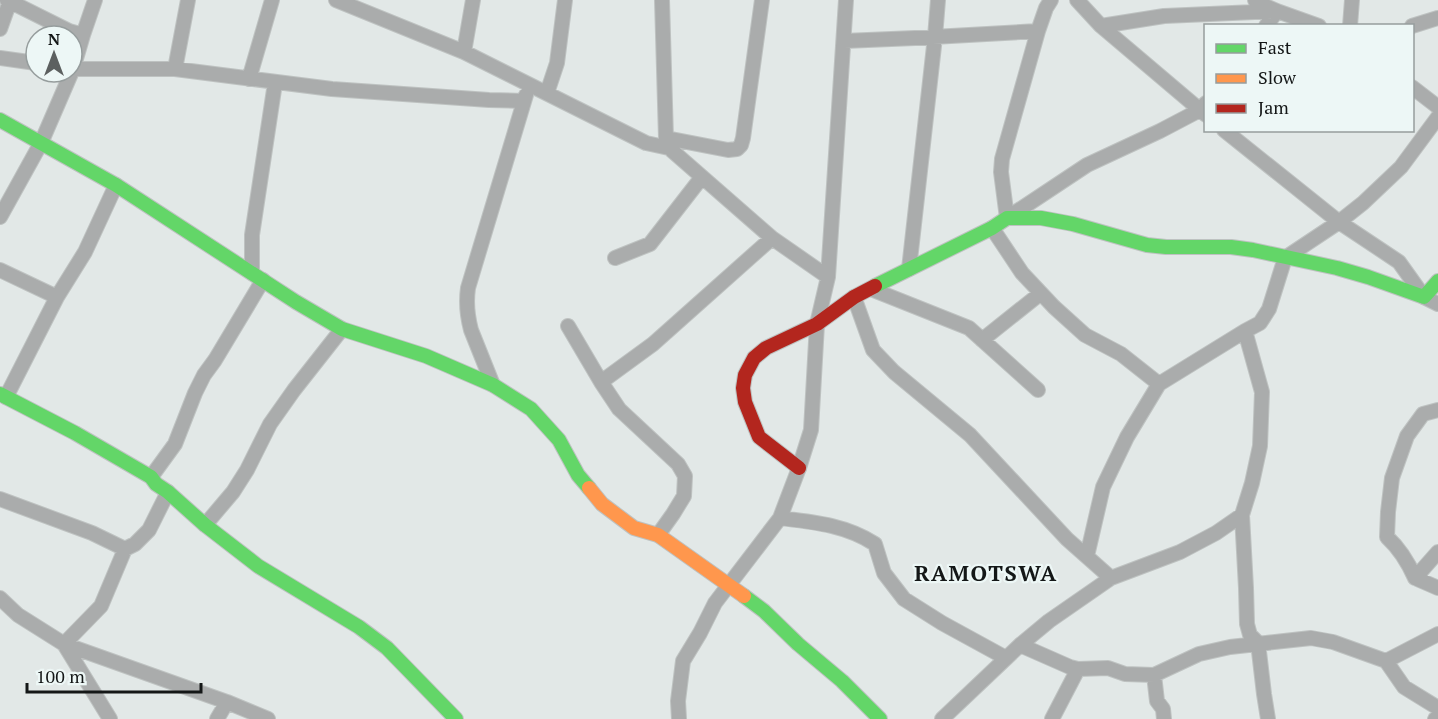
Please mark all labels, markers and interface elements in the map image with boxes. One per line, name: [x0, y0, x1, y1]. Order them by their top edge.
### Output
north arrow: [24, 24, 84, 84]
legend: [1204, 24, 1414, 132]
text: N: [48, 28, 60, 50]
text: Fast: [1258, 35, 1292, 59]
text: Slow: [1258, 65, 1297, 89]
text: Jam: [1258, 95, 1289, 119]
district label: RAMOTSWA: [914, 558, 1058, 587]
scale bar: [27, 656, 201, 694]
text: 100 m: [36, 664, 85, 688]

